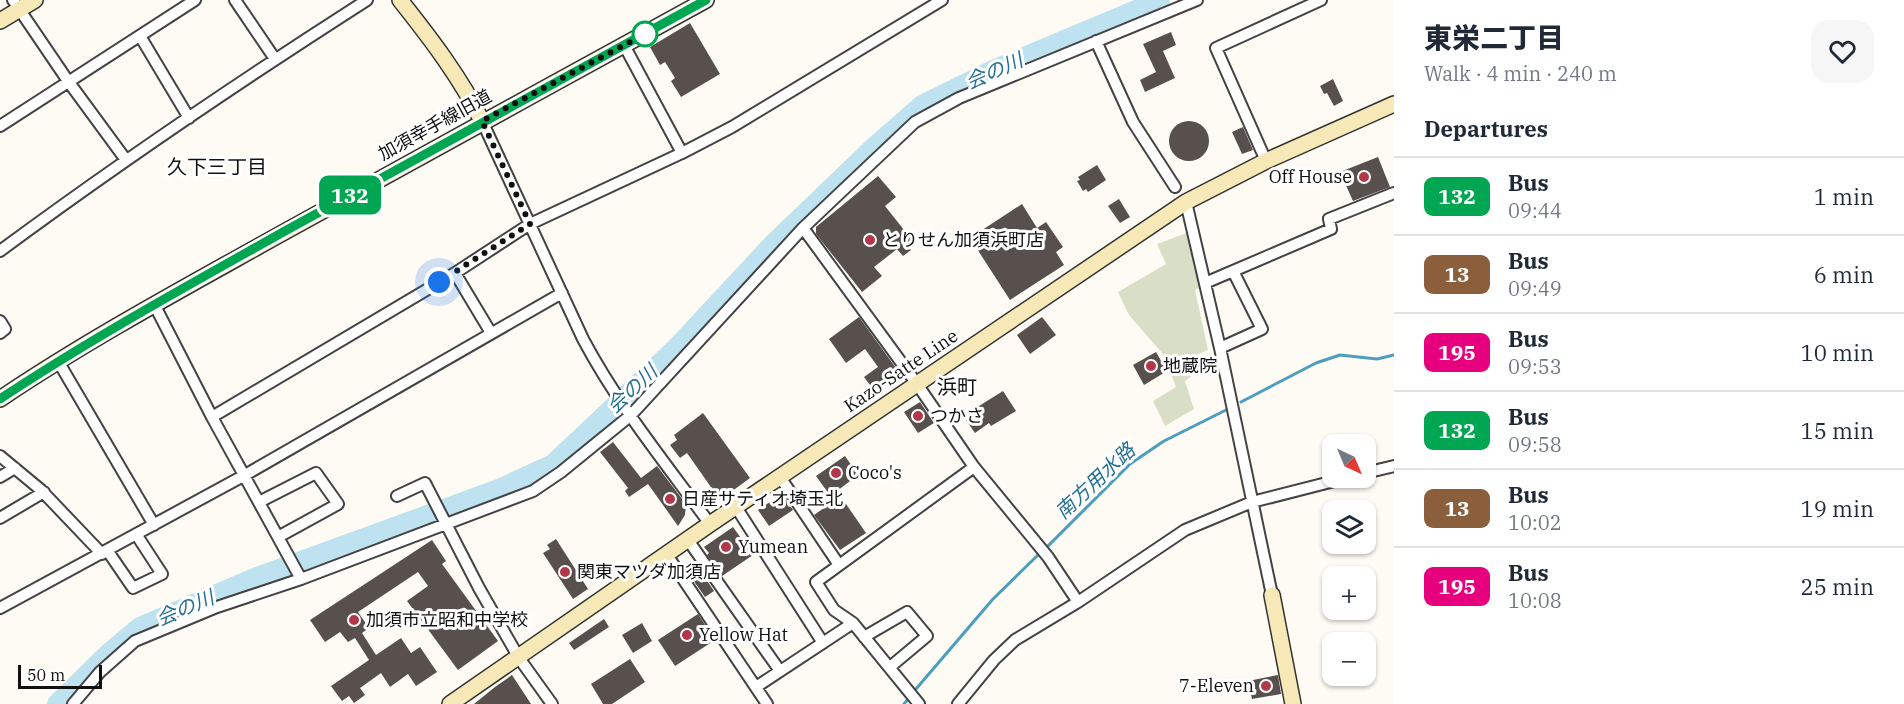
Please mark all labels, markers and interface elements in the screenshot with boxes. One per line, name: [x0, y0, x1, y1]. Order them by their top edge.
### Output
text: 東栄二丁目: [1424, 19, 1564, 56]
button: heart: [1811, 20, 1874, 83]
unlabelled marker: [632, 21, 658, 47]
water label: 会の川: [961, 45, 1029, 95]
text: Walk · 4 min · 240 m: [1424, 60, 1617, 87]
street label: 加須幸手線旧道: [374, 84, 495, 165]
text: Departures: [1424, 114, 1548, 143]
district label: 久下三丁目: [167, 153, 267, 180]
place label: Off House: [1269, 165, 1352, 188]
text: Bus: [1508, 168, 1549, 197]
marker: Off House: [1357, 170, 1371, 184]
line badge: 132: [316, 176, 385, 214]
text: 132: [331, 181, 369, 209]
text: 132: [1438, 182, 1476, 210]
text: 1 min: [1814, 182, 1874, 211]
text: 09:44: [1508, 197, 1562, 224]
place label: とりせん加須浜町店: [882, 228, 1044, 251]
marker: とりせん加須浜町店: [863, 233, 877, 247]
text: Bus: [1508, 246, 1549, 275]
text: 13: [1444, 260, 1470, 288]
text: 6 min: [1814, 260, 1874, 289]
your location: [424, 267, 454, 297]
text: 09:49: [1508, 275, 1562, 302]
street label: Kazo-Satte Line: [839, 324, 962, 417]
text: Bus: [1508, 324, 1549, 353]
text: 195: [1438, 338, 1476, 366]
text: 10 min: [1801, 338, 1874, 367]
text: 09:53: [1508, 353, 1562, 380]
place label: 地蔵院: [1163, 354, 1217, 377]
water label: 会の川: [601, 357, 664, 419]
marker: 地蔵院: [1144, 359, 1158, 373]
district label: 浜町: [937, 373, 977, 400]
text: Bus: [1508, 402, 1549, 431]
place label: つかさ: [930, 404, 984, 427]
marker: つかさ: [911, 409, 925, 423]
text: 132: [1438, 416, 1476, 444]
text: 15 min: [1801, 416, 1874, 445]
text: 09:58: [1508, 431, 1562, 458]
north arrow: [1322, 434, 1376, 488]
map controls: [1322, 434, 1376, 686]
water label: 南方用水路: [1049, 435, 1142, 525]
place label: Coco's: [848, 461, 902, 484]
marker: Coco's: [829, 466, 843, 480]
text: Bus: [1508, 480, 1549, 509]
place label: 日産サティオ埼玉北: [682, 487, 843, 510]
marker: 日産サティオ埼玉北: [663, 492, 677, 506]
text: 13: [1444, 494, 1470, 522]
text: 19 min: [1801, 494, 1874, 523]
button: layers: [1322, 500, 1376, 554]
text: 10:02: [1508, 509, 1562, 536]
place label: Yumean: [738, 535, 808, 558]
marker: Yumean: [719, 540, 733, 554]
text: Bus: [1508, 558, 1549, 587]
place label: 関東マツダ加須店: [577, 560, 721, 583]
marker: 関東マツダ加須店: [558, 565, 572, 579]
button: +: [1322, 566, 1376, 620]
text: 195: [1438, 572, 1476, 600]
text: 25 min: [1801, 572, 1874, 601]
water label: 会の川: [152, 583, 220, 632]
text: 10:08: [1508, 587, 1562, 614]
place label: 加須市立昭和中学校: [366, 608, 528, 631]
marker: 加須市立昭和中学校: [347, 613, 361, 627]
place label: Yellow Hat: [699, 623, 788, 646]
marker: Yellow Hat: [680, 628, 694, 642]
button: −: [1322, 632, 1376, 686]
scale bar: [18, 662, 102, 690]
text: 50 m: [27, 665, 65, 685]
place label: 7-Eleven: [1179, 674, 1254, 697]
marker: 7-Eleven: [1259, 679, 1273, 693]

